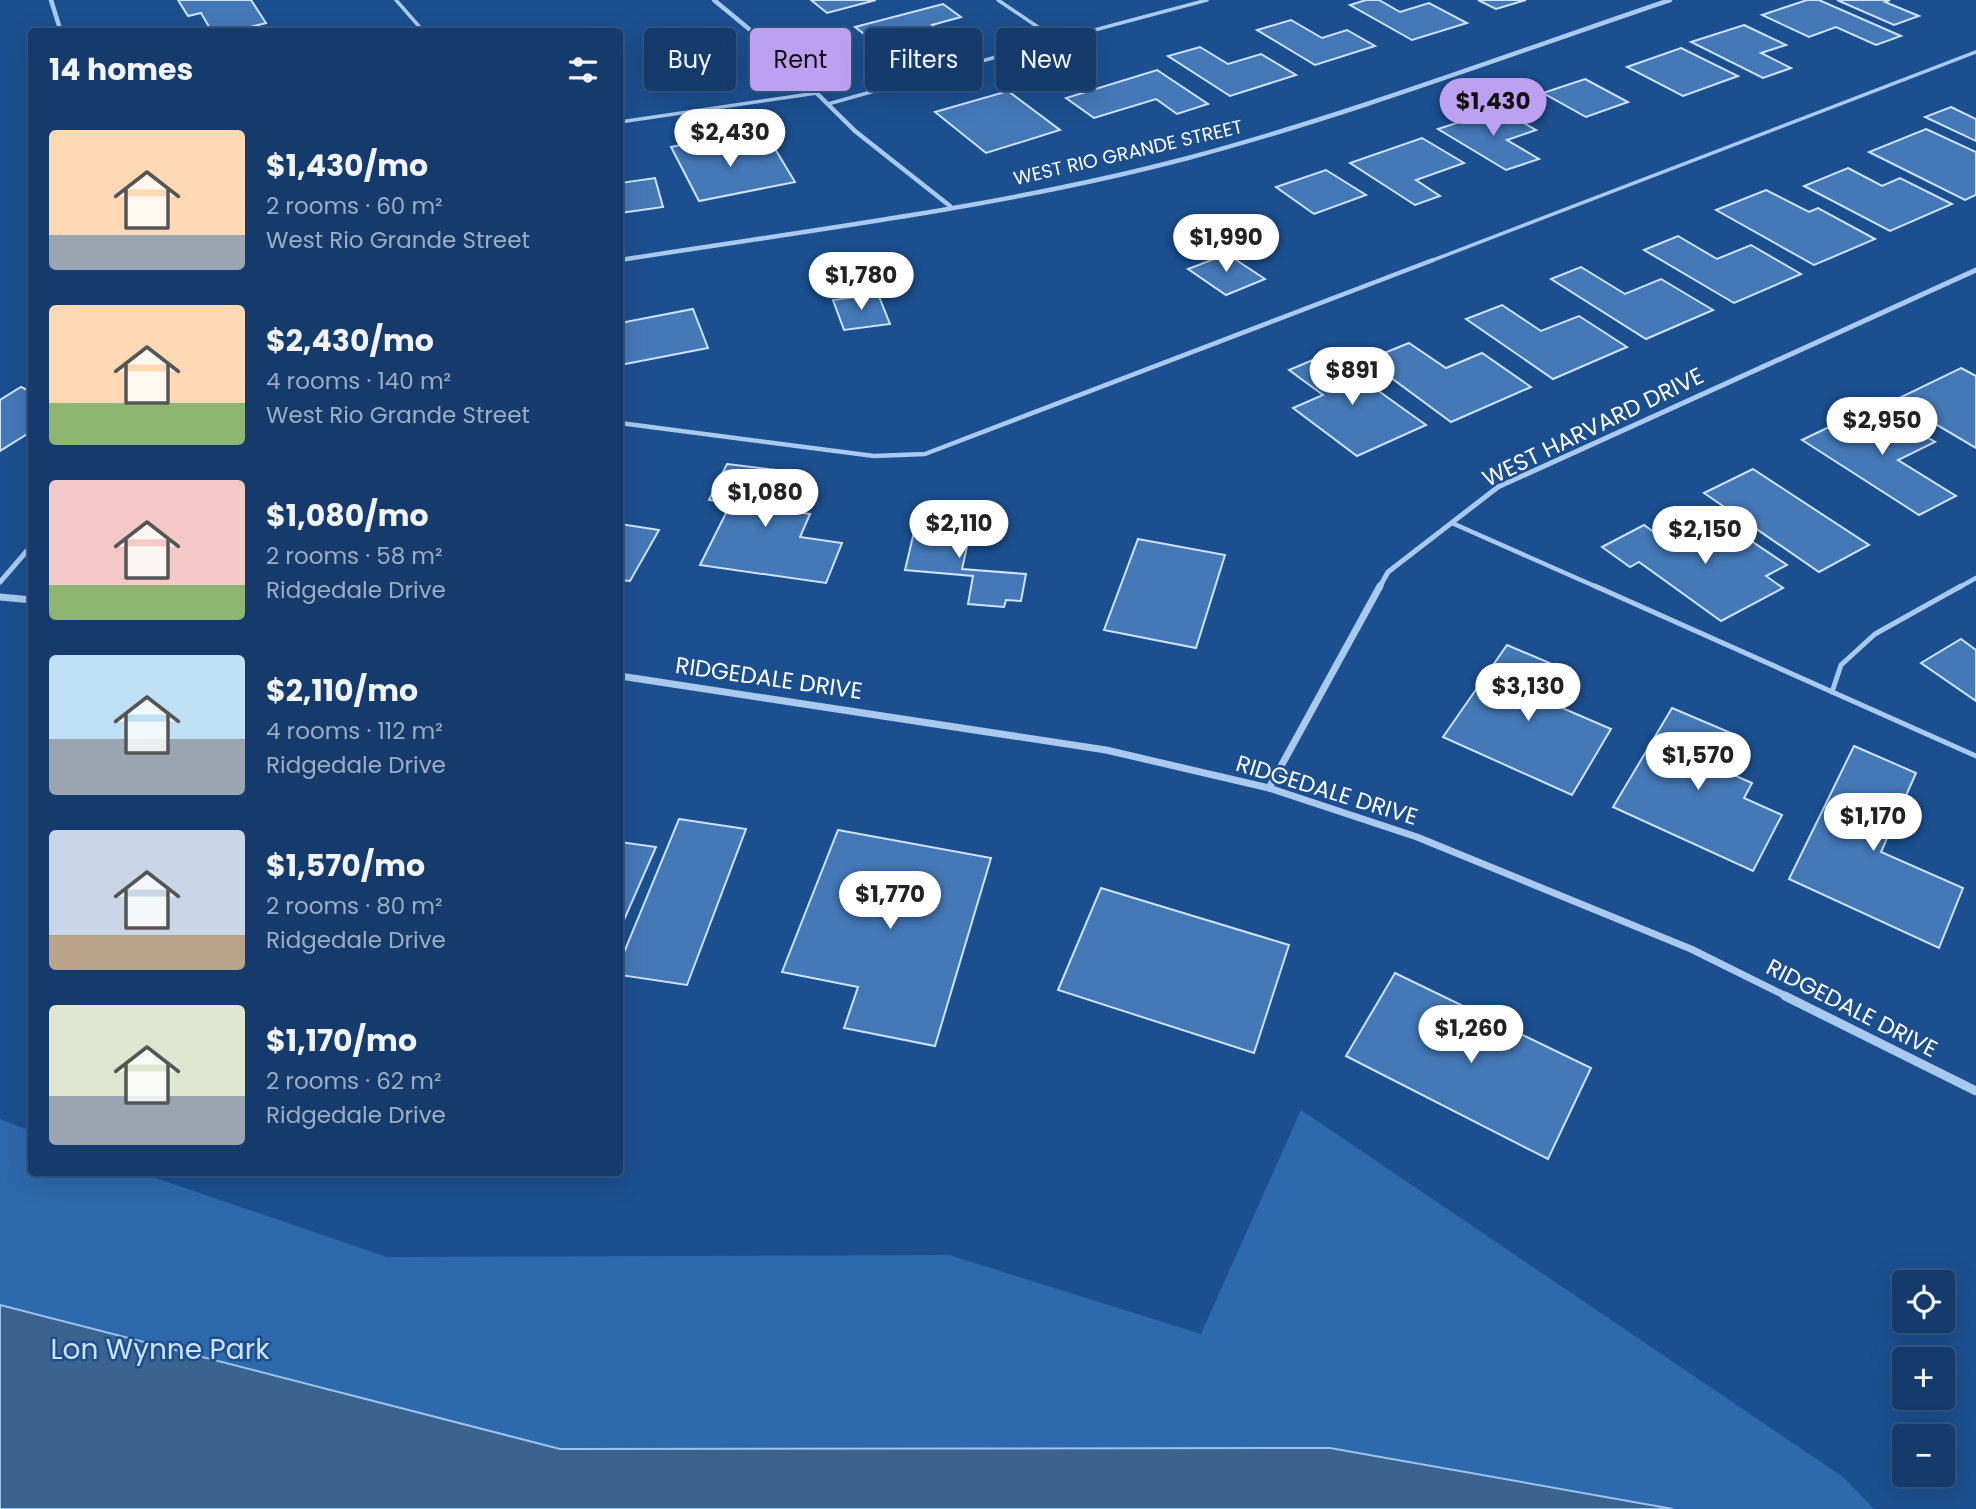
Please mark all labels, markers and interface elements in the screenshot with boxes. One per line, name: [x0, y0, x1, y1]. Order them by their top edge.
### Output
chip: Buy: [644, 28, 736, 91]
chip: Rent: [750, 28, 851, 91]
chip: Filters: [865, 28, 982, 91]
chip: New: [996, 28, 1096, 91]
text: 14 homes: [49, 48, 193, 91]
icon: filters: [564, 51, 602, 89]
pin: $1,430: [1436, 78, 1550, 138]
text: $1,430: [1456, 85, 1530, 117]
pin: $2,430: [673, 110, 787, 169]
street label: WEST RIO GRANDE STREET: [1011, 113, 1245, 192]
text: $2,430: [690, 116, 770, 148]
text: $1,430/mo: [266, 144, 428, 187]
icon: home: [105, 158, 189, 242]
text: 2 rooms · 60 m²: [266, 190, 443, 222]
pin: $1,990: [1169, 215, 1283, 274]
text: $1,990: [1189, 221, 1263, 253]
text: West Rio Grande Street: [266, 224, 530, 256]
pin: $1,780: [804, 252, 918, 312]
text: $1,780: [825, 259, 897, 291]
text: $2,430/mo: [266, 319, 434, 362]
icon: home: [105, 333, 189, 417]
pin: $891: [1311, 348, 1393, 407]
text: $891: [1326, 354, 1378, 386]
street label: WEST HARVARD DRIVE: [1477, 359, 1709, 495]
text: 4 rooms · 140 m²: [266, 365, 451, 397]
pin: $2,950: [1825, 398, 1939, 457]
text: West Rio Grande Street: [266, 399, 530, 431]
text: $2,950: [1843, 404, 1921, 436]
pin: $1,080: [708, 470, 822, 529]
text: $1,080: [727, 476, 803, 508]
text: $1,080/mo: [266, 494, 429, 537]
pin: $2,110: [902, 500, 1016, 560]
pin: $2,150: [1648, 506, 1762, 566]
text: $2,110: [925, 507, 993, 539]
icon: home: [105, 508, 189, 592]
text: $2,150: [1668, 513, 1742, 545]
text: 2 rooms · 58 m²: [266, 540, 443, 572]
text: Ridgedale Drive: [266, 574, 446, 606]
street label: RIDGEDALE DRIVE: [673, 649, 865, 707]
pin: $3,130: [1471, 664, 1585, 723]
text: $2,110/mo: [266, 669, 418, 712]
text: $3,130: [1491, 670, 1565, 702]
icon: home: [105, 683, 189, 767]
text: 4 rooms · 112 m²: [266, 715, 443, 747]
pin: $1,570: [1641, 732, 1755, 792]
text: $1,570: [1662, 739, 1734, 771]
street label: RIDGEDALE DRIVE: [1232, 747, 1422, 833]
text: Ridgedale Drive: [266, 749, 446, 781]
pin: $1,170: [1816, 794, 1930, 853]
text: $1,170: [1840, 800, 1906, 832]
text: $1,570/mo: [266, 844, 425, 887]
icon: home: [105, 858, 189, 942]
pin: $1,770: [833, 872, 947, 931]
text: $1,770: [855, 878, 925, 910]
text: 2 rooms · 80 m²: [266, 890, 443, 922]
text: Ridgedale Drive: [266, 924, 446, 956]
street label: RIDGEDALE DRIVE: [1761, 951, 1943, 1065]
pin: $1,260: [1414, 1006, 1528, 1065]
text: $1,260: [1434, 1012, 1508, 1044]
text: $1,170/mo: [266, 1019, 417, 1062]
icon: home: [105, 1033, 189, 1117]
text: 2 rooms · 62 m²: [266, 1065, 442, 1097]
text: Ridgedale Drive: [266, 1099, 446, 1131]
map controls: [1892, 1270, 1955, 1487]
button: locate: [1892, 1270, 1955, 1333]
park label: Lon Wynne Park: [50, 1330, 270, 1369]
button: +: [1892, 1347, 1955, 1410]
button: −: [1892, 1424, 1955, 1487]

